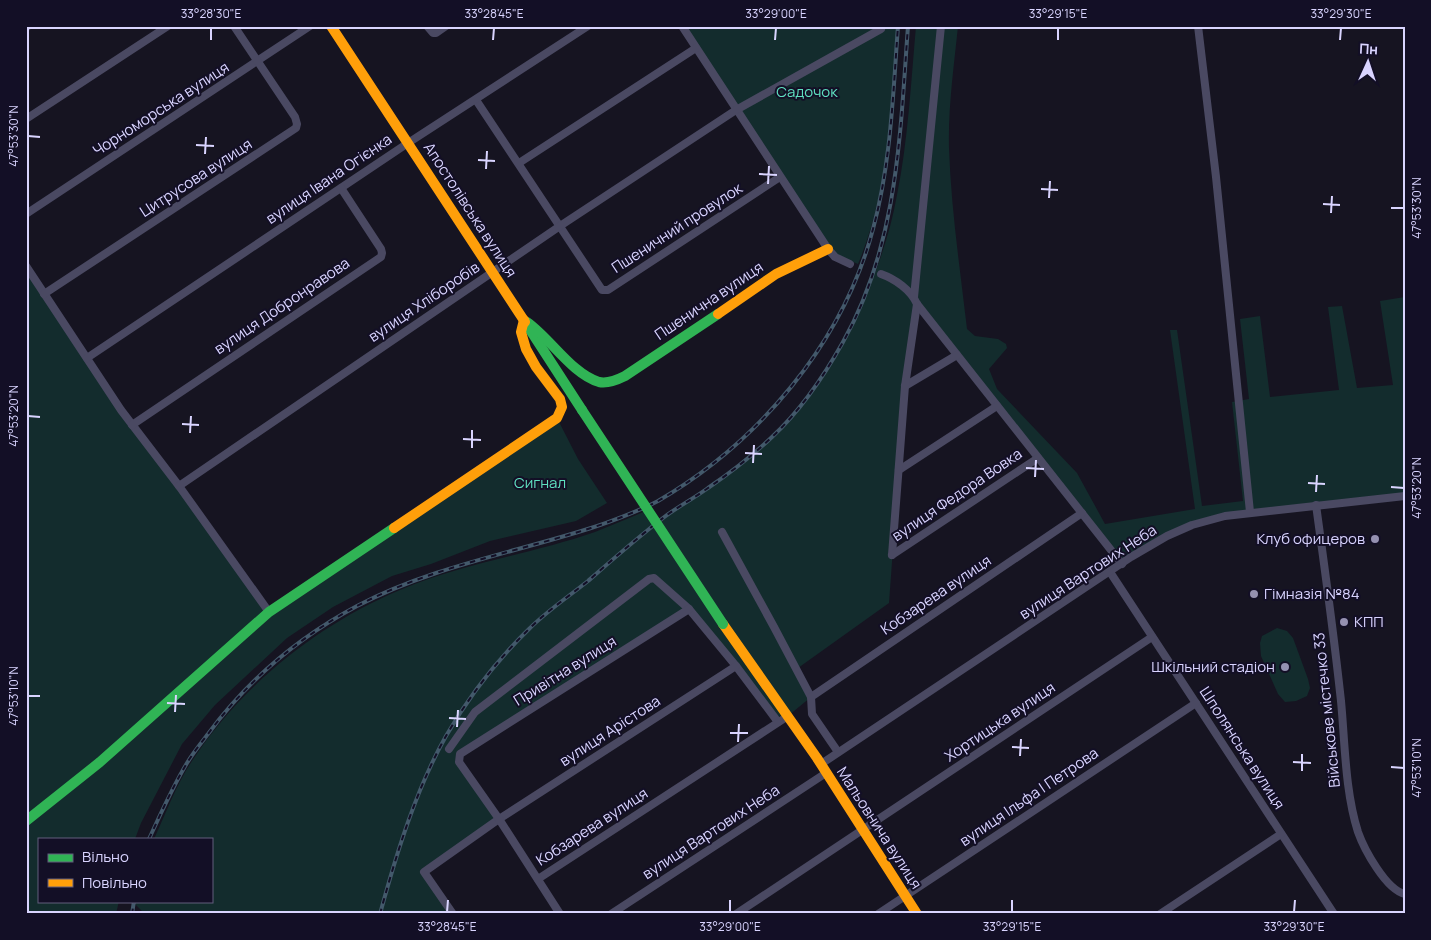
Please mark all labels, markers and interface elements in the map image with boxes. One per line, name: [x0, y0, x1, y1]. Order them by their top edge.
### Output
text: 33°28'30"E: [181, 5, 241, 22]
text: 33°28'45"E: [464, 5, 524, 22]
text: 33°29'00"E: [745, 5, 807, 22]
text: 33°29'15"E: [1029, 5, 1087, 22]
text: 33°29'30"E: [1310, 5, 1372, 22]
north arrow: [1344, 38, 1394, 88]
text: Пн: [1359, 39, 1379, 58]
street label: Чорноморська вулиця: [88, 57, 233, 161]
park label: Садочок: [776, 81, 838, 102]
text: 47°53'30"N: [5, 105, 22, 167]
street label: вулиця Івана Огієнка: [262, 129, 396, 229]
street label: Цитрусова вулиця: [136, 133, 256, 222]
street label: Апостолівська вулиця: [419, 138, 522, 281]
street label: Пшеничний провулок: [607, 177, 747, 278]
text: 47°53'30"N: [1408, 177, 1425, 239]
street label: вулиця Добронравова: [210, 252, 354, 359]
street label: Пшенична вулиця: [650, 256, 767, 345]
street label: вулиця Хліборобів: [364, 257, 483, 347]
text: 47°53'20"N: [5, 385, 22, 447]
street label: вулиця Федора Вовка: [888, 443, 1026, 546]
text: 47°53'20"N: [1408, 457, 1425, 519]
park label: Сигнал: [514, 472, 566, 493]
street label: вулиця Вартових Неба: [1015, 519, 1160, 624]
place label: Клуб офицеров: [1256, 528, 1365, 549]
marker: Клуб офицеров: [1369, 533, 1381, 545]
street label: Кобзарева вулиця: [876, 550, 995, 639]
place label: Гімназія №84: [1264, 583, 1360, 604]
marker: Гімназія №84: [1248, 588, 1260, 600]
place label: КПП: [1354, 611, 1384, 632]
marker: КПП: [1338, 616, 1350, 628]
street label: Привітна вулиця: [509, 631, 620, 711]
street label: Військове містечко 33: [1308, 631, 1345, 789]
place label: Шкільний стадіон: [1151, 656, 1275, 677]
marker: Шкільний стадіон: [1279, 661, 1291, 673]
text: 47°53'10"N: [5, 666, 22, 726]
street label: Хортицька вулиця: [940, 677, 1059, 766]
street label: Шполянська вулиця: [1195, 682, 1290, 813]
street label: вулиця Арістова: [555, 690, 664, 771]
text: 47°53'10"N: [1408, 738, 1425, 798]
street label: вулиця Ільфа І Петрова: [955, 742, 1102, 851]
street label: Мальовнича вулиця: [832, 763, 927, 893]
street label: вулиця Вартових Неба: [638, 779, 783, 884]
street label: Кобзарева вулиця: [532, 783, 652, 871]
legend: [38, 838, 212, 902]
text: Вільно: [82, 846, 129, 867]
text: Повільно: [82, 872, 147, 893]
text: 33°28'45"E: [417, 918, 477, 935]
text: 33°29'00"E: [699, 918, 761, 935]
text: 33°29'15"E: [983, 918, 1041, 935]
text: 33°29'30"E: [1263, 918, 1325, 935]

